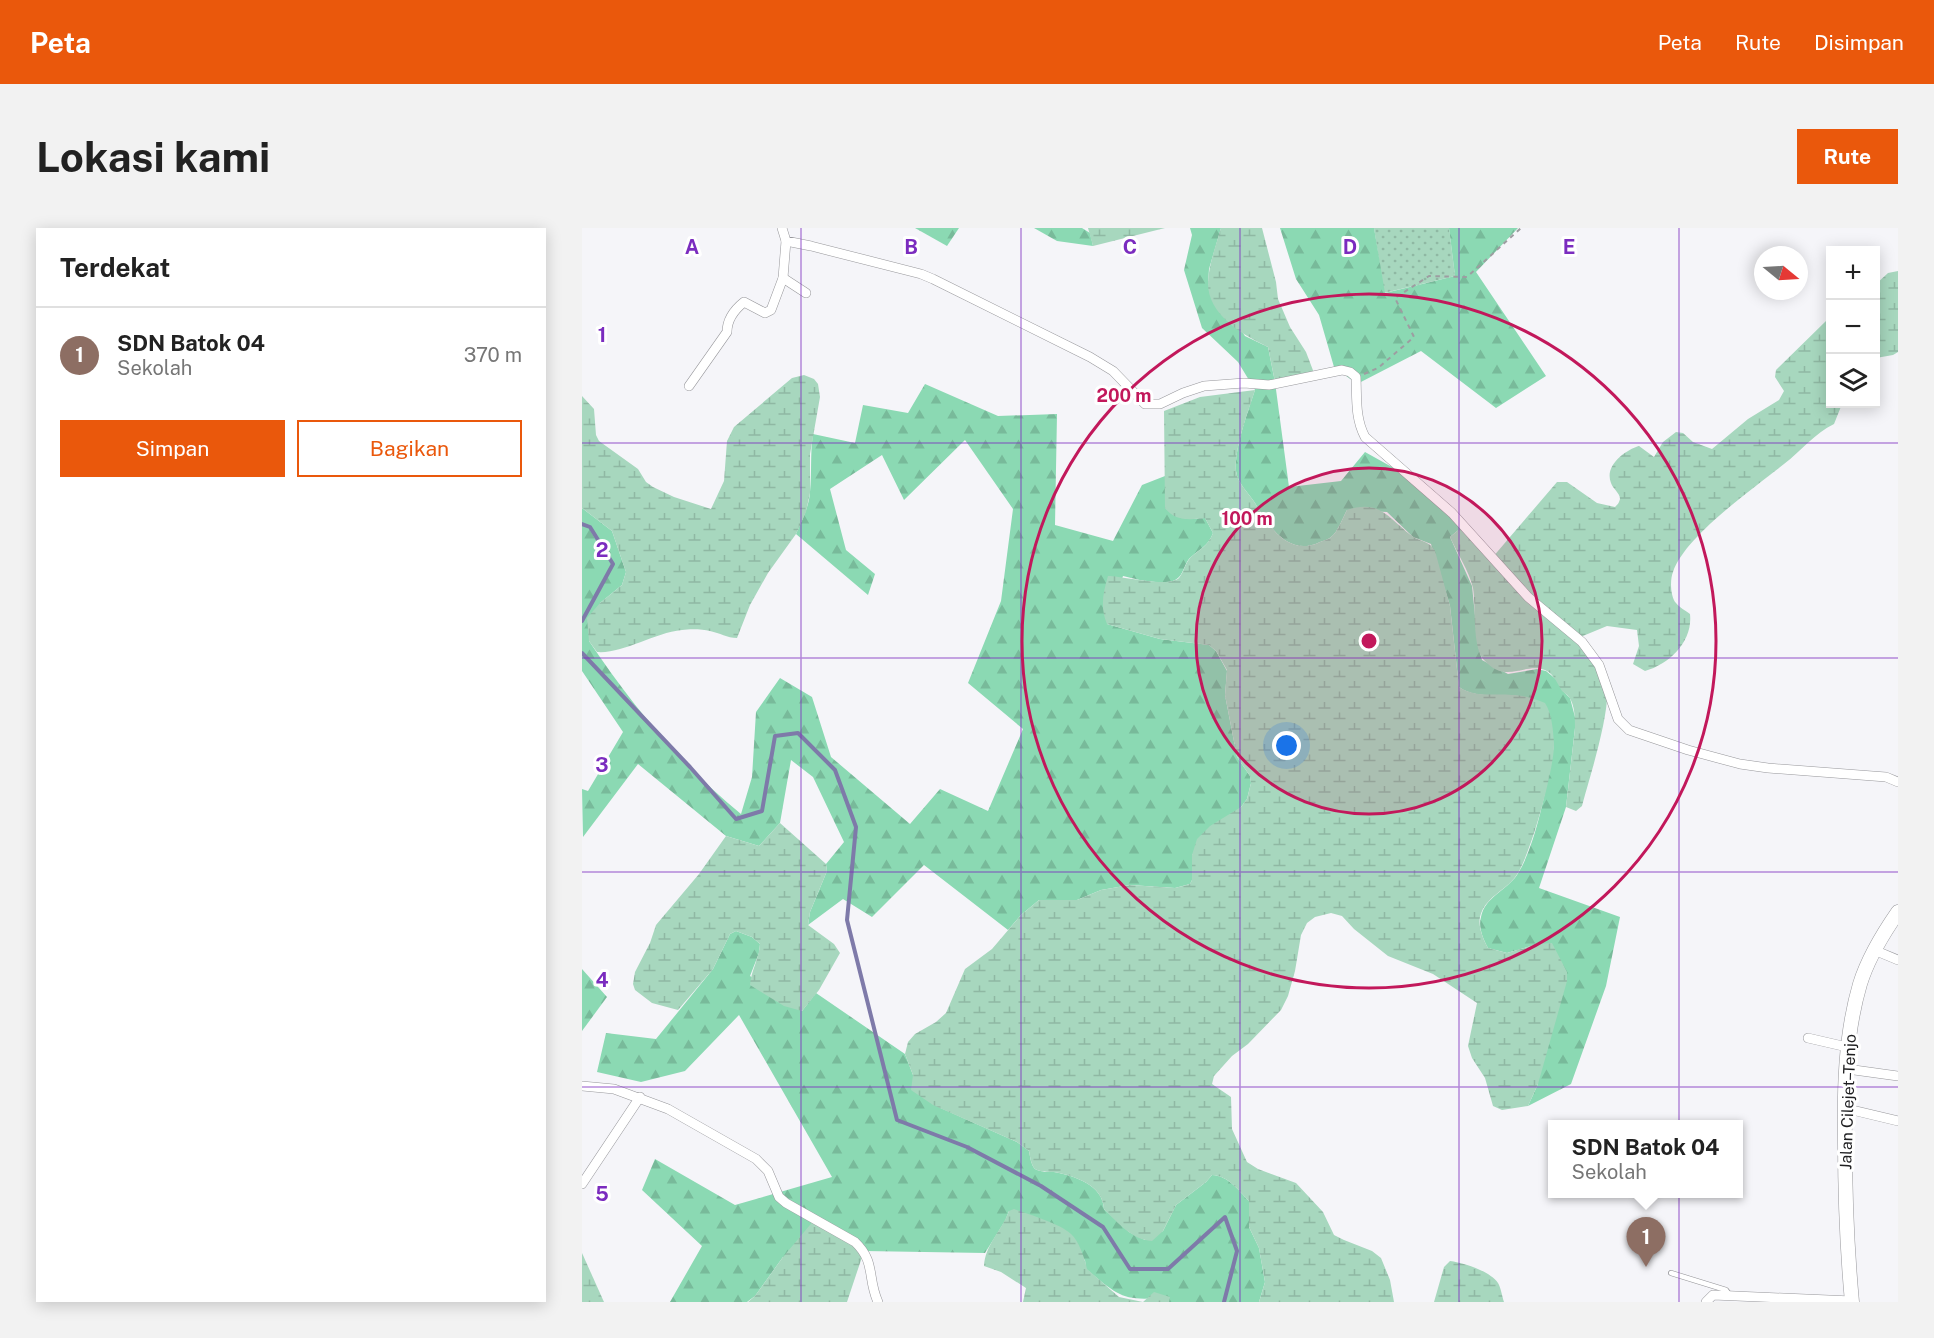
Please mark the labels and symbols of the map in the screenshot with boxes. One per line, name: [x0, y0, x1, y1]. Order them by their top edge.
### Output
text: A: [685, 235, 699, 259]
text: B: [904, 235, 918, 259]
text: C: [1123, 235, 1137, 259]
text: D: [1343, 235, 1357, 259]
text: E: [1563, 235, 1575, 259]
north arrow: [1754, 246, 1808, 300]
text: 1: [598, 323, 606, 347]
text: 200 m: [1097, 385, 1151, 406]
text: 100 m: [1221, 508, 1273, 529]
text: 2: [596, 538, 608, 562]
centre of rings: [1359, 631, 1379, 651]
your location: [1272, 731, 1301, 760]
text: 3: [595, 753, 609, 777]
text: 4: [595, 968, 609, 992]
street label: Jalan Cilejet–Tenjo: [1836, 1034, 1860, 1170]
text: 5: [595, 1182, 609, 1206]
pin: 1: [1626, 1218, 1666, 1267]

